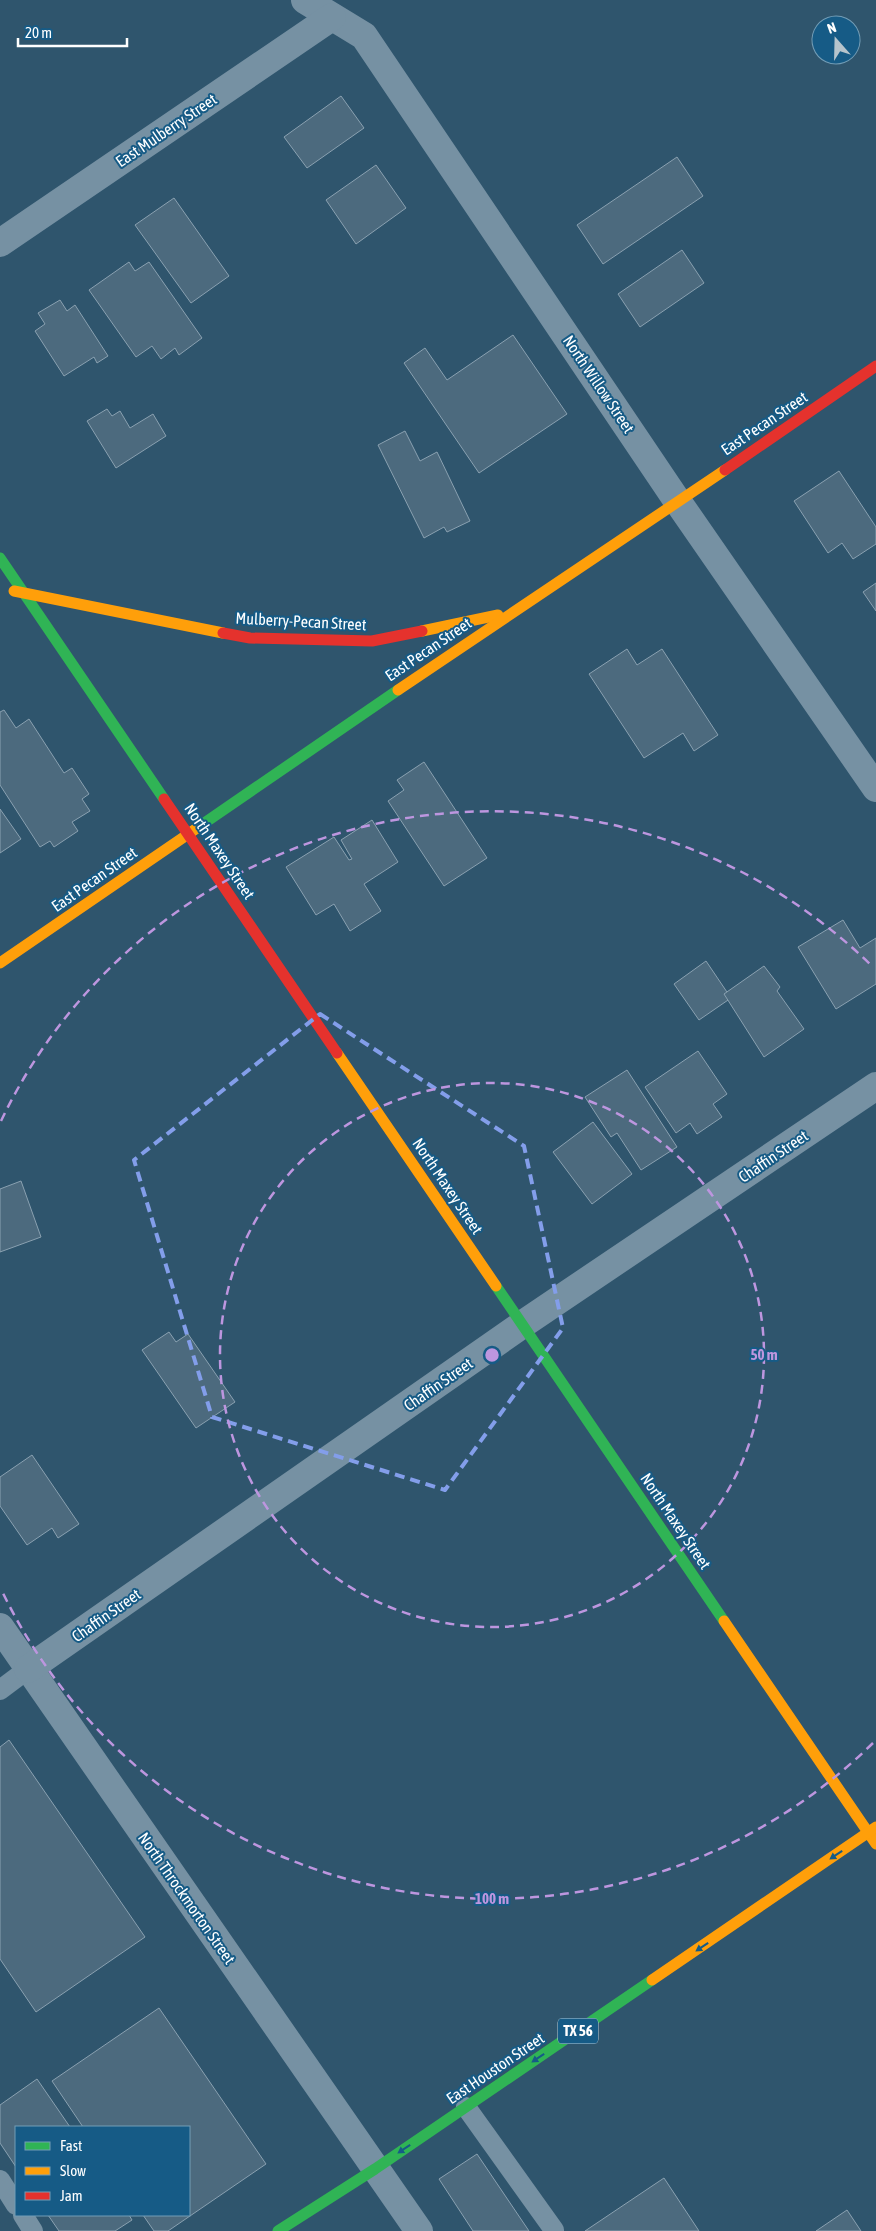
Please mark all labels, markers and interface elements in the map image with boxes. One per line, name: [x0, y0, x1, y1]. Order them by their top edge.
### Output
scale bar: [18, 15, 126, 47]
north arrow: [811, 15, 861, 65]
text: N: [825, 19, 838, 37]
text: 20 m: [25, 24, 52, 41]
street label: East Mulberry Street: [112, 89, 221, 171]
street label: North Willow Street: [560, 332, 639, 437]
street label: East Pecan Street: [718, 387, 811, 458]
street label: Mulberry-Pecan Street: [235, 609, 367, 634]
street label: East Pecan Street: [382, 613, 475, 684]
street label: North Maxey Street: [181, 800, 259, 903]
street label: East Pecan Street: [48, 843, 140, 915]
street label: Chaffin Street: [735, 1126, 811, 1186]
street label: North Maxey Street: [409, 1135, 487, 1238]
centre of rings: [483, 1346, 501, 1364]
text: 50 m: [751, 1346, 778, 1363]
street label: Chaffin Street: [400, 1354, 476, 1414]
street label: North Maxey Street: [637, 1470, 715, 1573]
street label: Chaffin Street: [68, 1585, 144, 1645]
street label: North Throckmorton Street: [135, 1829, 239, 1968]
one-way arrow: [829, 1850, 843, 1860]
text: 100 m: [475, 1890, 509, 1907]
one-way arrow: [695, 1942, 708, 1951]
road number: TX 56: [558, 2018, 598, 2044]
street label: East Houston Street: [443, 2028, 548, 2107]
one-way arrow: [532, 2053, 545, 2063]
legend: [15, 2126, 190, 2216]
text: Fast: [60, 2137, 82, 2154]
one-way arrow: [397, 2144, 411, 2154]
text: Slow: [60, 2162, 86, 2179]
text: Jam: [60, 2187, 83, 2204]

